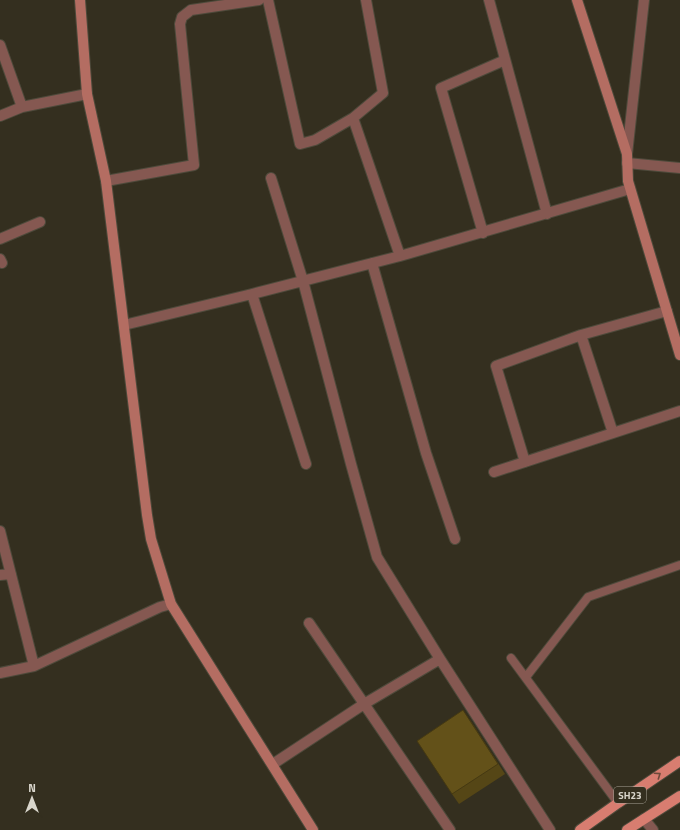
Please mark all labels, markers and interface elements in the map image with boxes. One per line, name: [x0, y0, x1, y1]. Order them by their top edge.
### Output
one-way arrow: [654, 773, 661, 780]
north arrow: [12, 778, 52, 818]
text: N: [28, 780, 36, 796]
road number: SH23: [614, 787, 646, 803]

